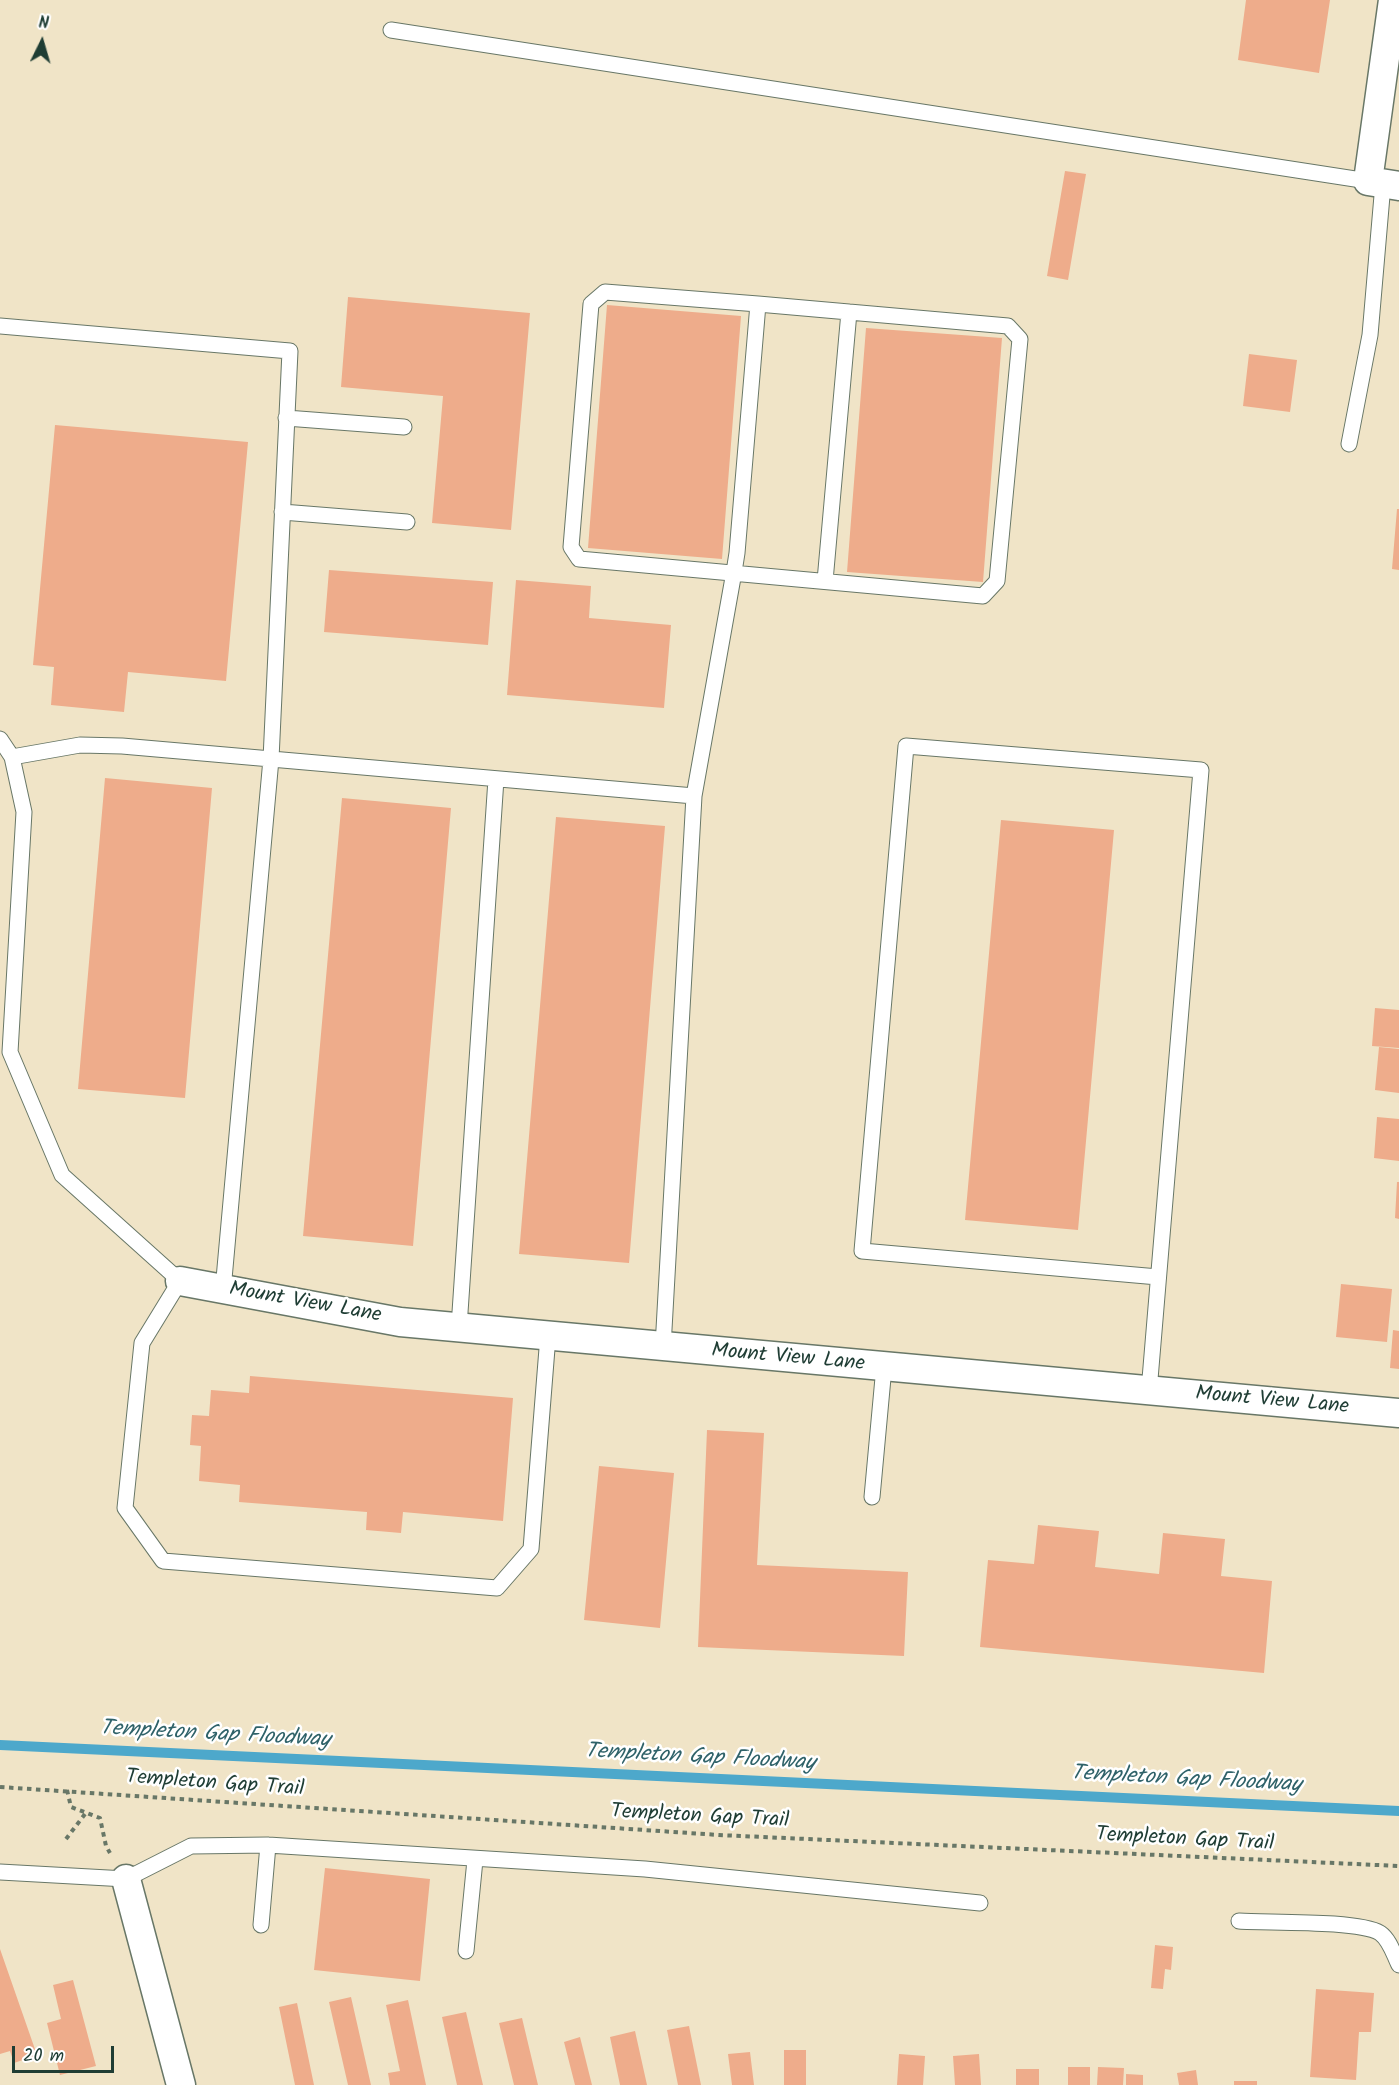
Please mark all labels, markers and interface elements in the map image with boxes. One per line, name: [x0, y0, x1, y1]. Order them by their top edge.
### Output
text: N: [37, 11, 50, 36]
north arrow: [12, 12, 72, 72]
street label: Mount View Lane: [227, 1278, 383, 1330]
street label: Mount View Lane: [710, 1340, 866, 1378]
street label: Mount View Lane: [1194, 1383, 1350, 1421]
water label: Templeton Gap Floodway: [99, 1717, 331, 1755]
water label: Templeton Gap Floodway: [584, 1740, 816, 1778]
water label: Templeton Gap Floodway: [1070, 1762, 1302, 1800]
street label: Templeton Gap Trail: [125, 1766, 305, 1804]
street label: Templeton Gap Trail: [610, 1801, 790, 1835]
street label: Templeton Gap Trail: [1095, 1824, 1275, 1858]
scale bar: [15, 2034, 117, 2072]
text: 20 m: [23, 2042, 64, 2071]

